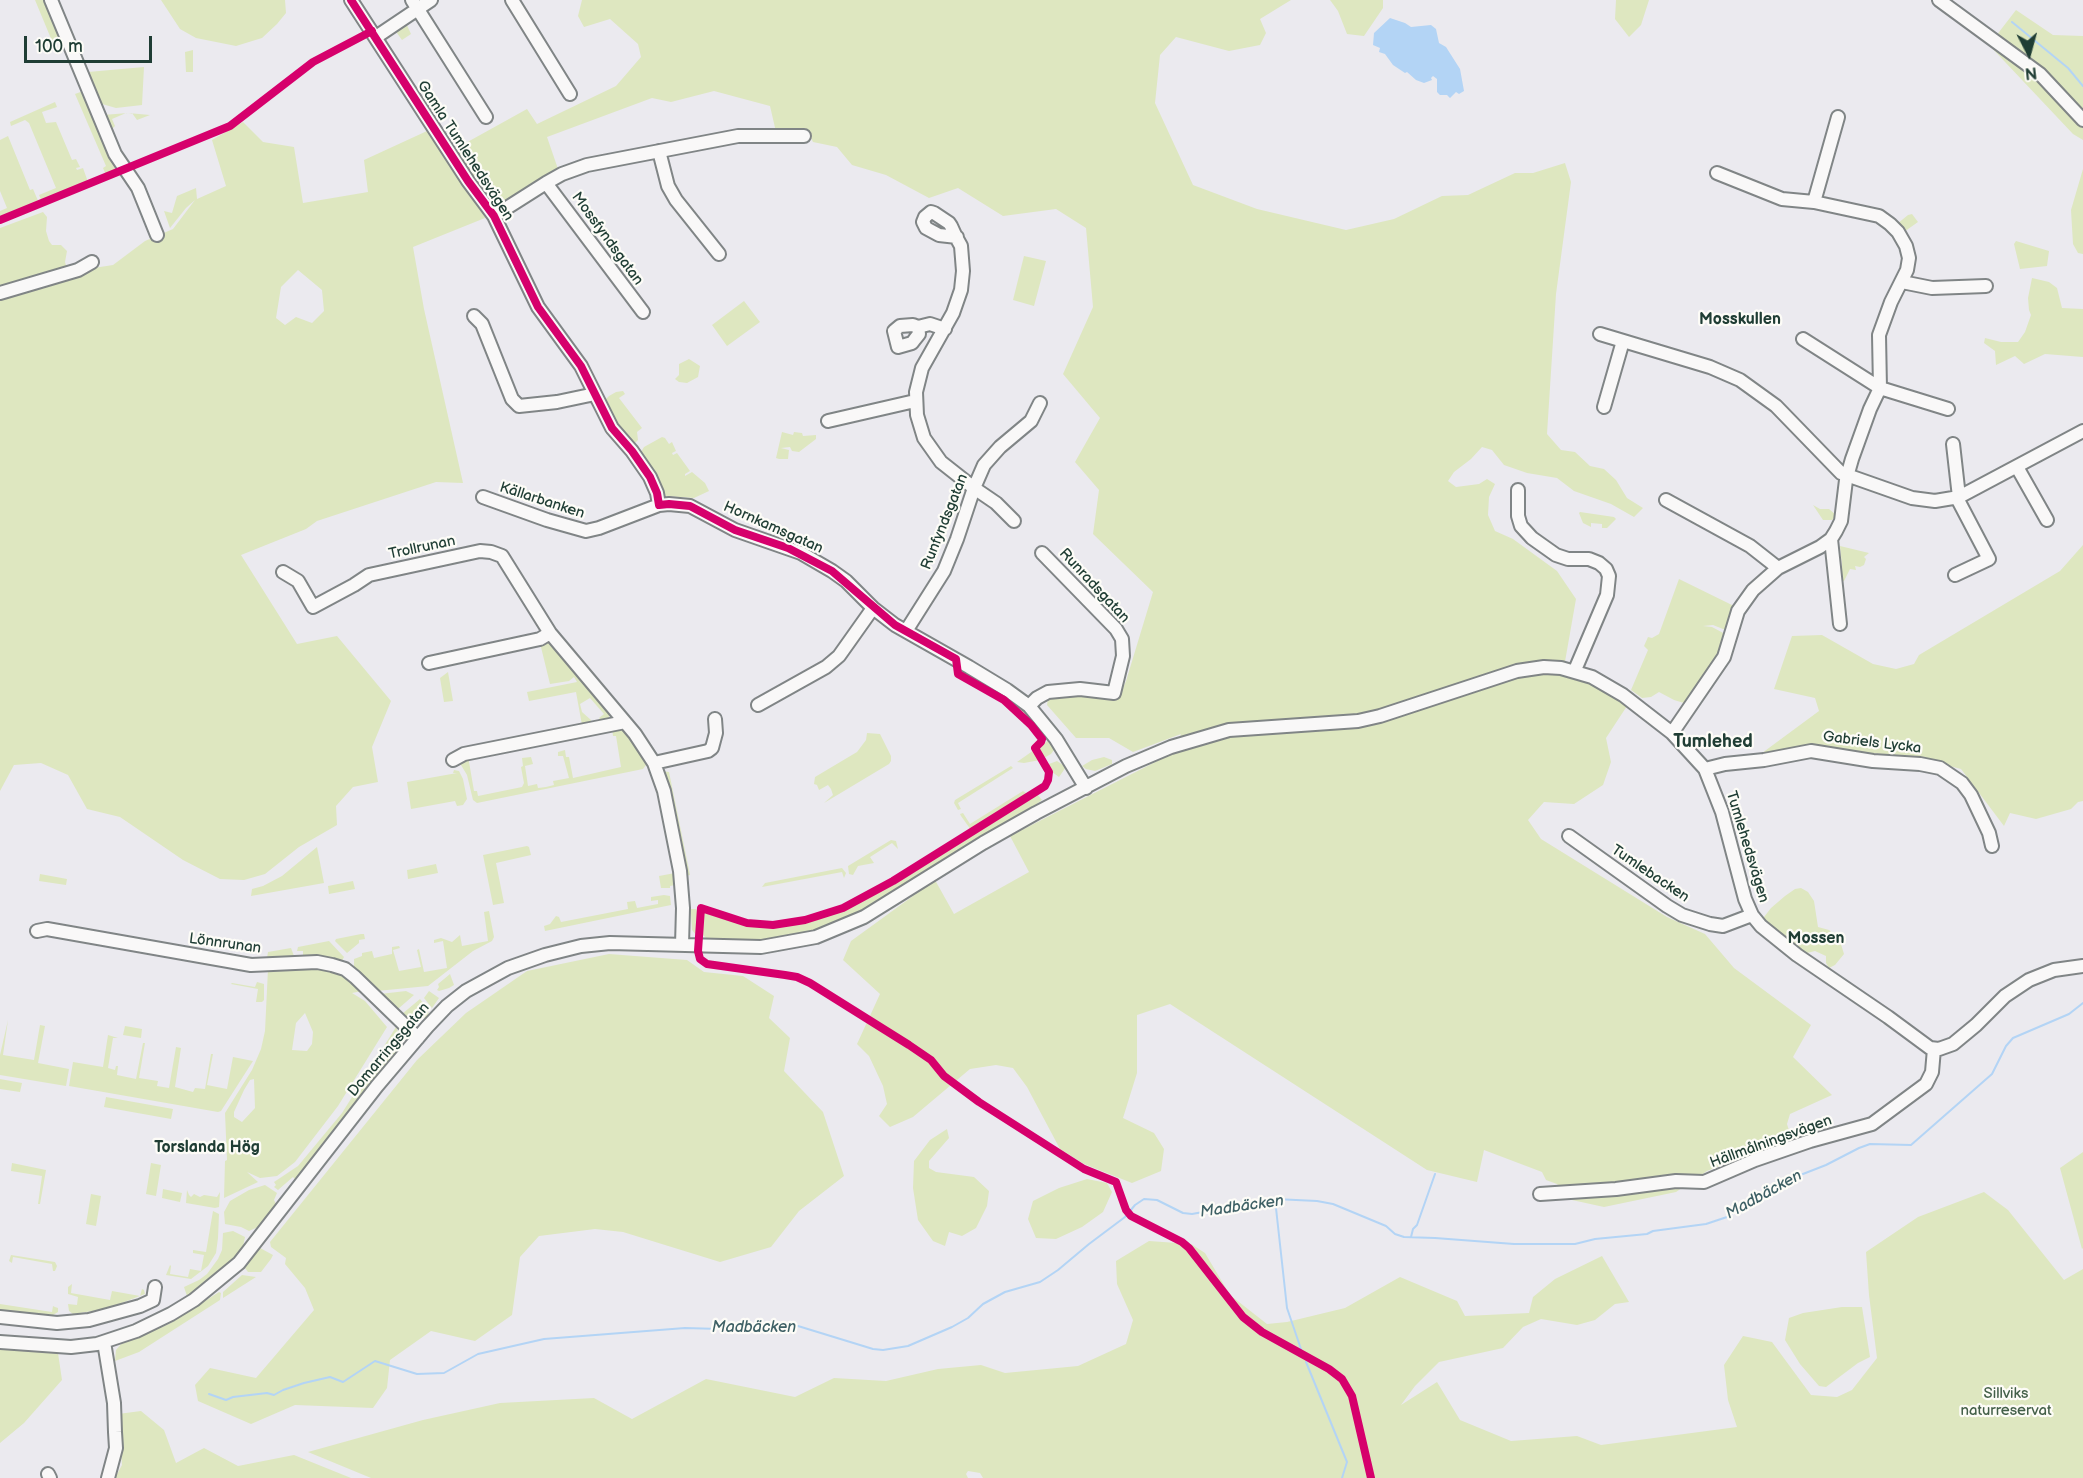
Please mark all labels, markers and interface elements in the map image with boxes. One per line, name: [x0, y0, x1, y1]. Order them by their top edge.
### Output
scale bar: [27, 24, 154, 62]
north arrow: [1999, 24, 2059, 84]
text: 100 m: [35, 36, 83, 57]
text: N: [2024, 62, 2038, 82]
street label: Gamla Tumlehedsvägen: [413, 78, 517, 224]
street label: Mossfyndsgatan: [567, 189, 647, 289]
district label: Mosskullen: [1699, 310, 1781, 330]
street label: Runfyndsgatan: [918, 471, 972, 573]
street label: Källarbanken: [497, 479, 587, 523]
street label: Hornkamsgatan: [720, 498, 826, 558]
street label: Trollrunan: [387, 532, 457, 564]
street label: Runradsgatan: [1055, 545, 1133, 627]
street label: Gabriels Lycka: [1822, 728, 1922, 758]
district label: Tumlehed: [1673, 731, 1753, 753]
street label: Tumlehedsvägen: [1722, 789, 1772, 905]
street label: Tumlebacken: [1608, 841, 1692, 907]
district label: Mossen: [1788, 929, 1844, 949]
street label: Lönnrunan: [188, 930, 262, 958]
street label: Domarringsgatan: [344, 999, 434, 1101]
street label: Hällmålningsvägen: [1708, 1112, 1834, 1172]
district label: Torslanda Hög: [154, 1138, 260, 1158]
water label: Madbäcken: [1722, 1166, 1806, 1224]
water label: Madbäcken: [1199, 1192, 1285, 1222]
water label: Madbäcken: [712, 1318, 796, 1338]
park label: Sillviks naturreservat: [1960, 1385, 2052, 1420]

